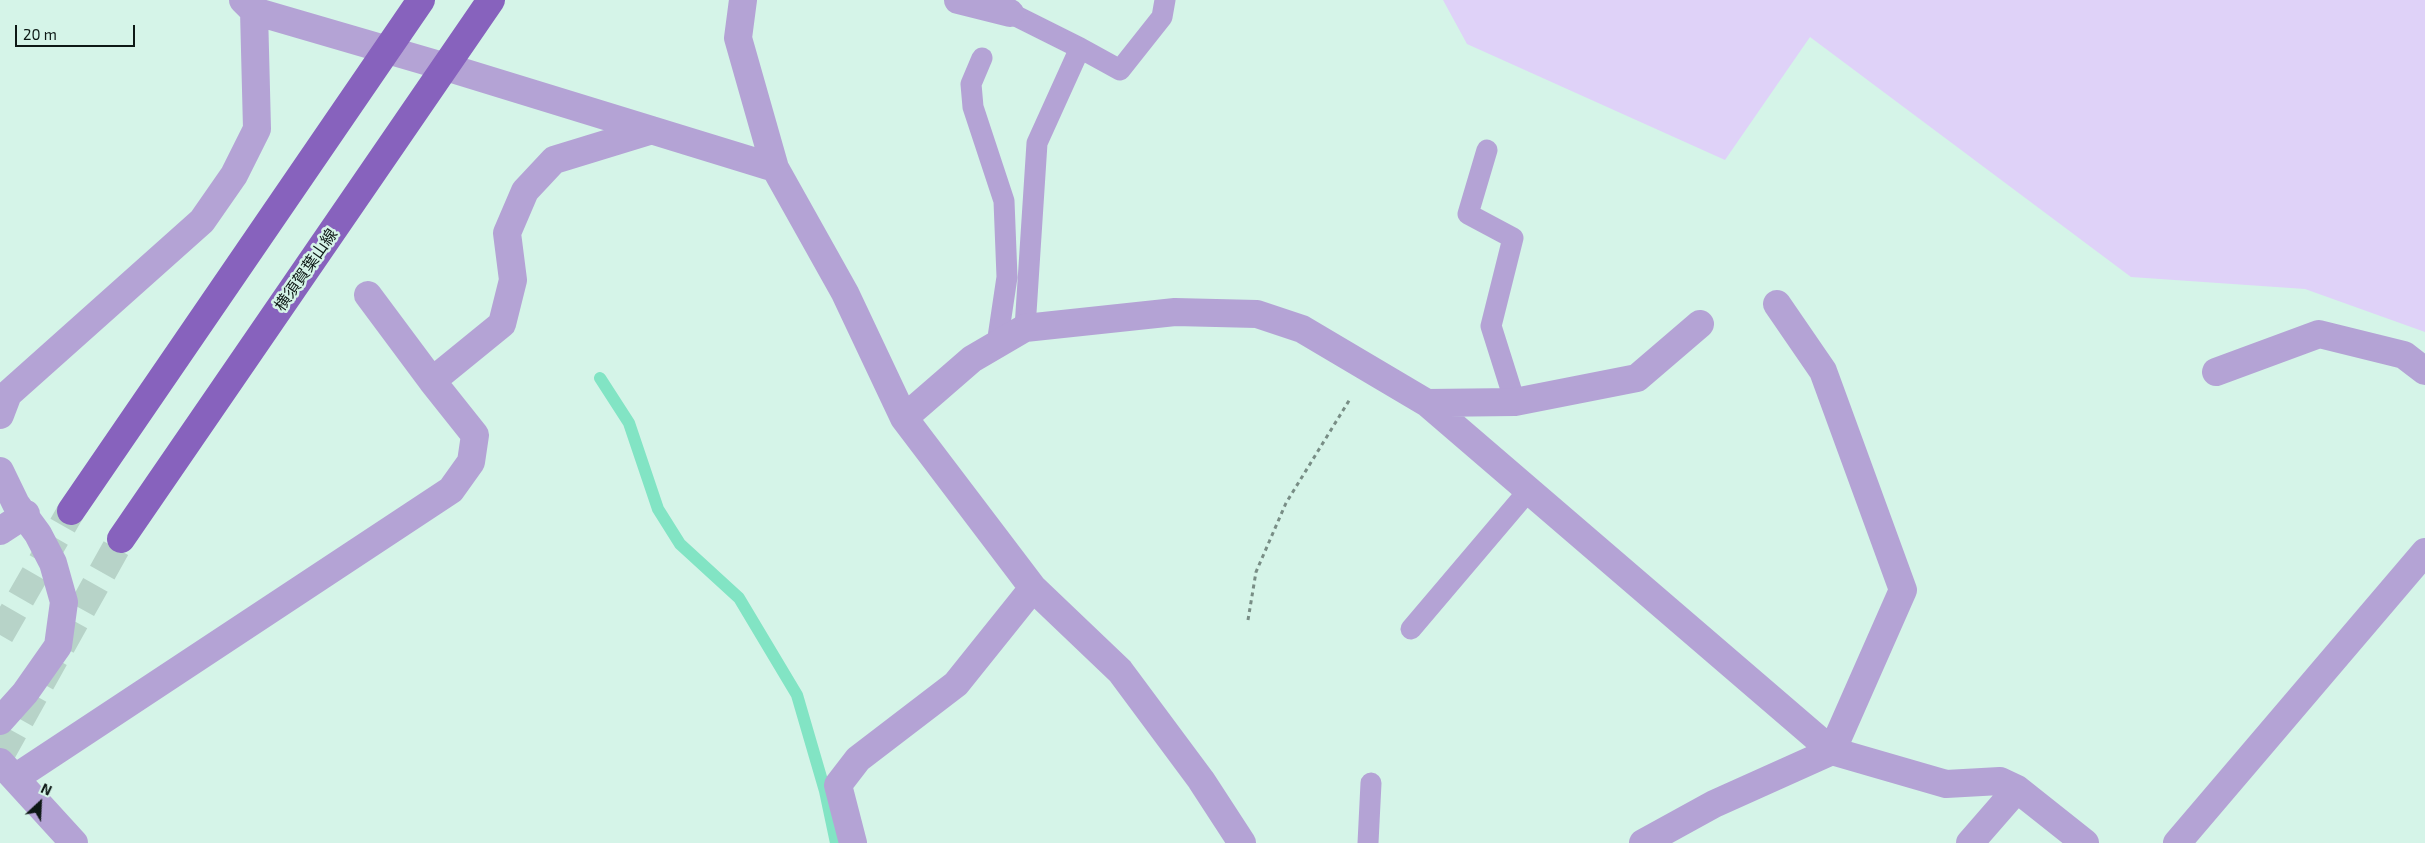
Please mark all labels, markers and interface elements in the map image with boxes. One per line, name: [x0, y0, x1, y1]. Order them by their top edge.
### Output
scale bar: [18, 15, 138, 47]
text: 20 m: [23, 25, 57, 43]
street label: 横須賀葉山線: [271, 225, 341, 315]
north arrow: [15, 778, 65, 828]
text: N: [38, 779, 55, 799]

